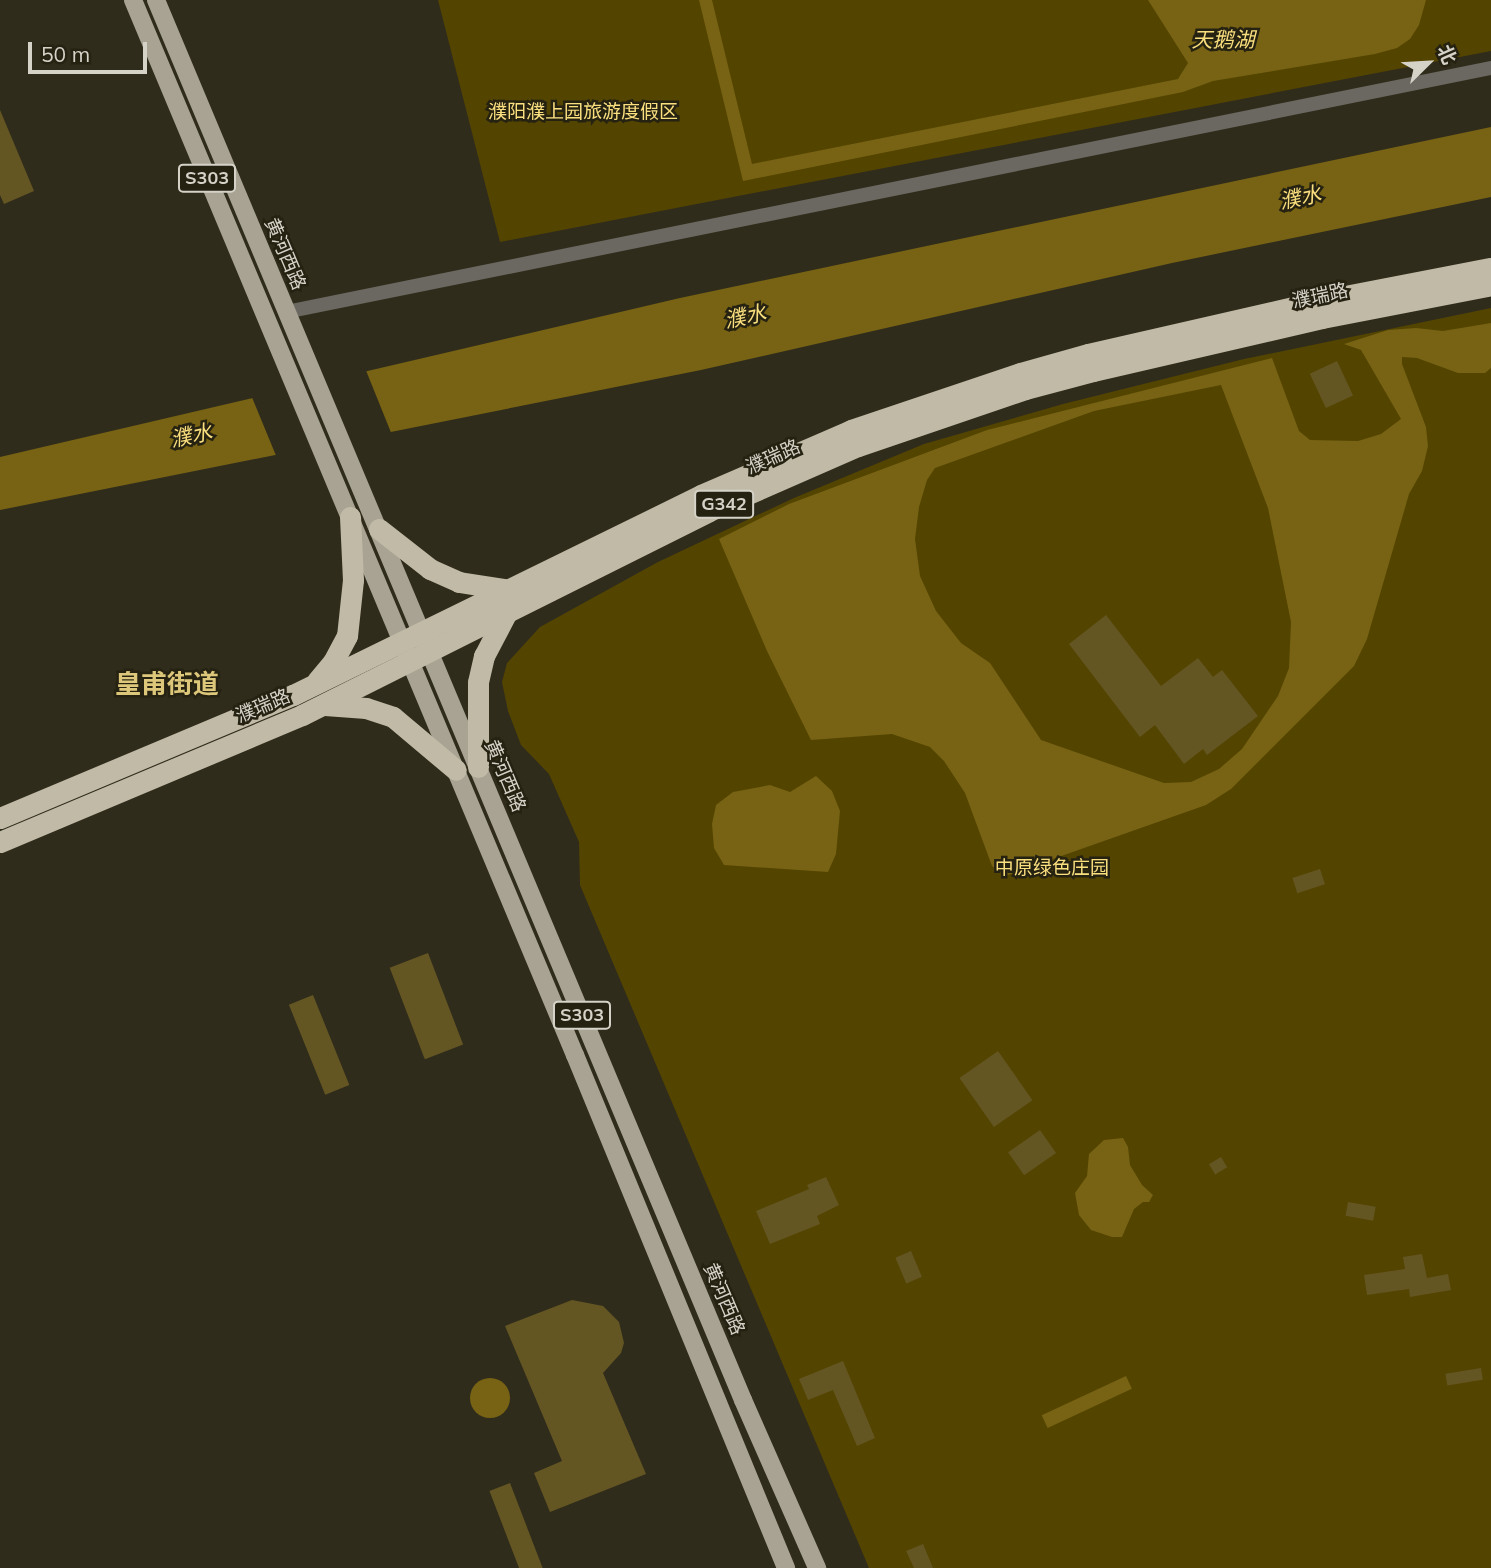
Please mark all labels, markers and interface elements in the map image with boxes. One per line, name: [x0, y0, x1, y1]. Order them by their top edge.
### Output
water label: 天鹅湖: [1192, 26, 1254, 52]
scale bar: [32, 28, 150, 72]
north arrow: [1393, 28, 1463, 98]
text: 50 m: [41, 41, 90, 67]
text: 北: [1432, 41, 1462, 68]
park label: 濮阳濮上园旅游度假区: [488, 101, 678, 123]
road number: S303: [177, 163, 237, 192]
water label: 濮水: [1277, 180, 1323, 214]
street label: 黄河西路: [260, 215, 310, 293]
street label: 濮瑞路: [1290, 279, 1350, 313]
water label: 濮水: [722, 299, 768, 333]
water label: 濮水: [168, 418, 214, 452]
street label: 濮瑞路: [742, 435, 804, 479]
road number: G342: [692, 490, 756, 518]
district label: 皇甫街道: [115, 668, 219, 700]
street label: 濮瑞路: [232, 684, 294, 728]
street label: 黄河西路: [480, 737, 530, 815]
park label: 中原绿色庄园: [995, 857, 1109, 879]
road number: S303: [552, 1000, 612, 1030]
street label: 黄河西路: [699, 1260, 749, 1338]

